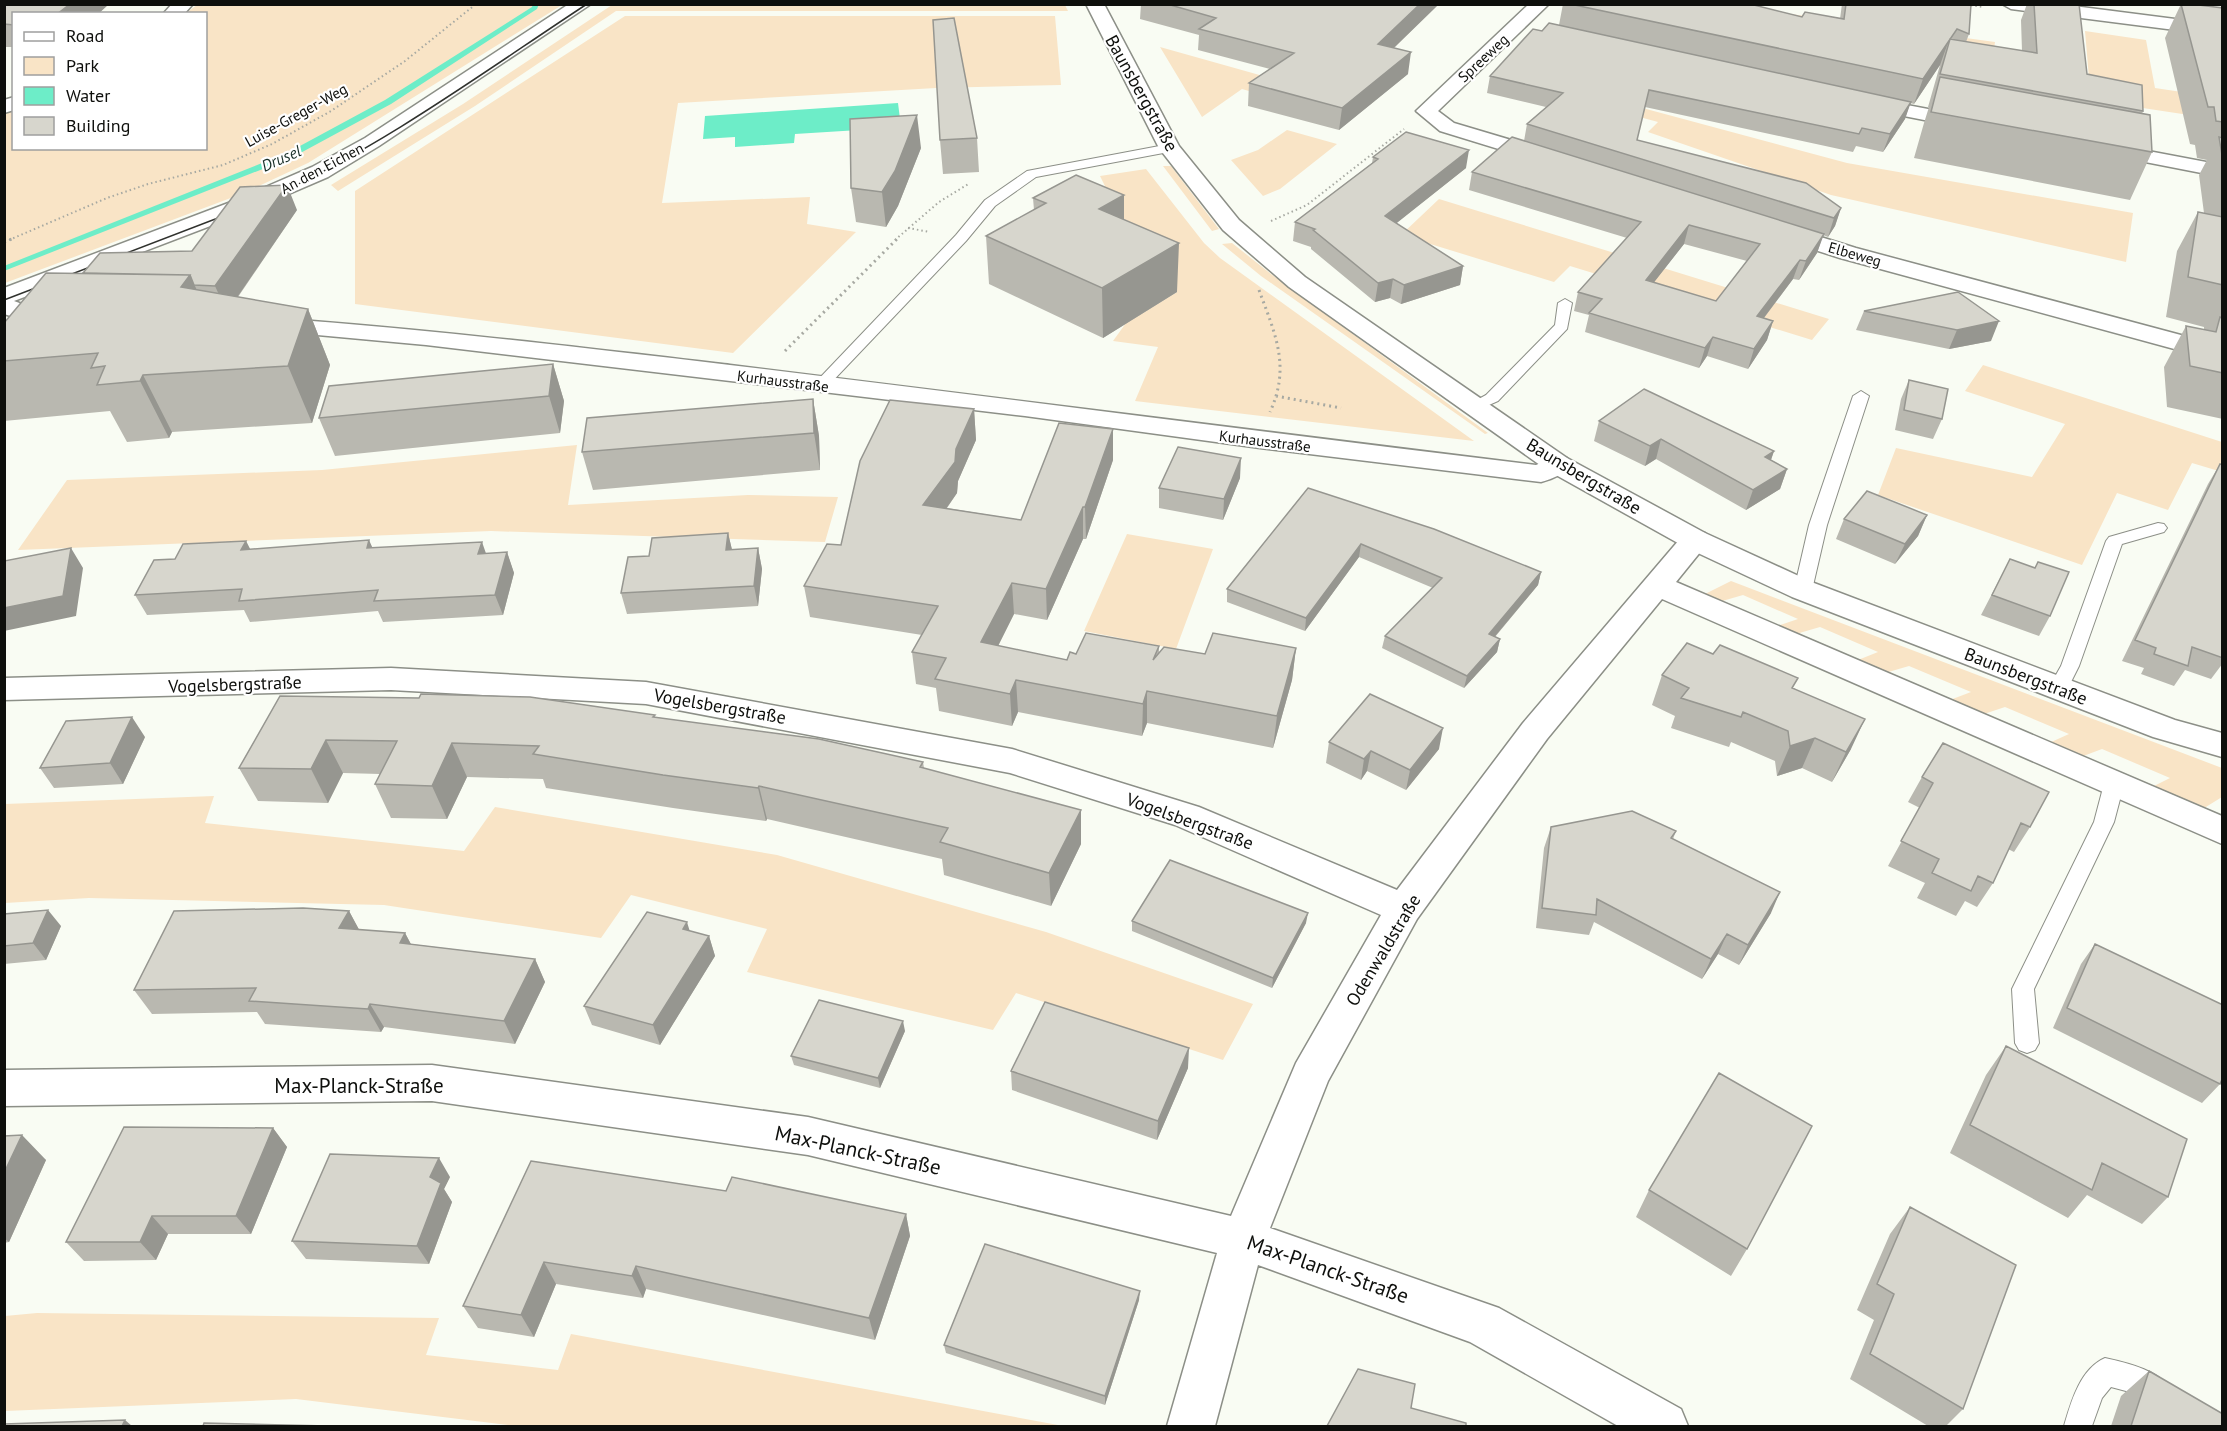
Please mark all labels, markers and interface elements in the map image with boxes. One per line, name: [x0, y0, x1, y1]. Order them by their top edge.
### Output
legend: [12, 12, 207, 150]
text: Road: [66, 24, 104, 47]
street label: Spreeweg: [1454, 30, 1512, 86]
street label: Baunsbergstraße: [1100, 31, 1184, 155]
text: Park: [66, 54, 99, 77]
street label: Luise-Greger-Weg: [241, 79, 351, 151]
text: Water: [66, 84, 110, 107]
text: Building: [66, 114, 130, 137]
street label: An den Eichen: [277, 138, 367, 198]
water label: Drusel: [258, 140, 305, 176]
street label: Elbeweg: [1826, 237, 1884, 271]
street label: Kurhausstraße: [736, 366, 830, 396]
street label: Kurhausstraße: [1218, 426, 1312, 456]
street label: Baunsbergstraße: [1522, 433, 1646, 519]
street label: Baunsbergstraße: [1961, 642, 2091, 710]
street label: Vogelsbergstraße: [167, 670, 302, 698]
street label: Vogelsbergstraße: [651, 683, 788, 729]
street label: Vogelsbergstraße: [1122, 787, 1257, 855]
street label: Odenwaldstraße: [1341, 890, 1425, 1010]
street label: Max-Planck-Straße: [274, 1072, 444, 1099]
street label: Max-Planck-Straße: [772, 1119, 944, 1181]
street label: Max-Planck-Straße: [1244, 1229, 1412, 1309]

